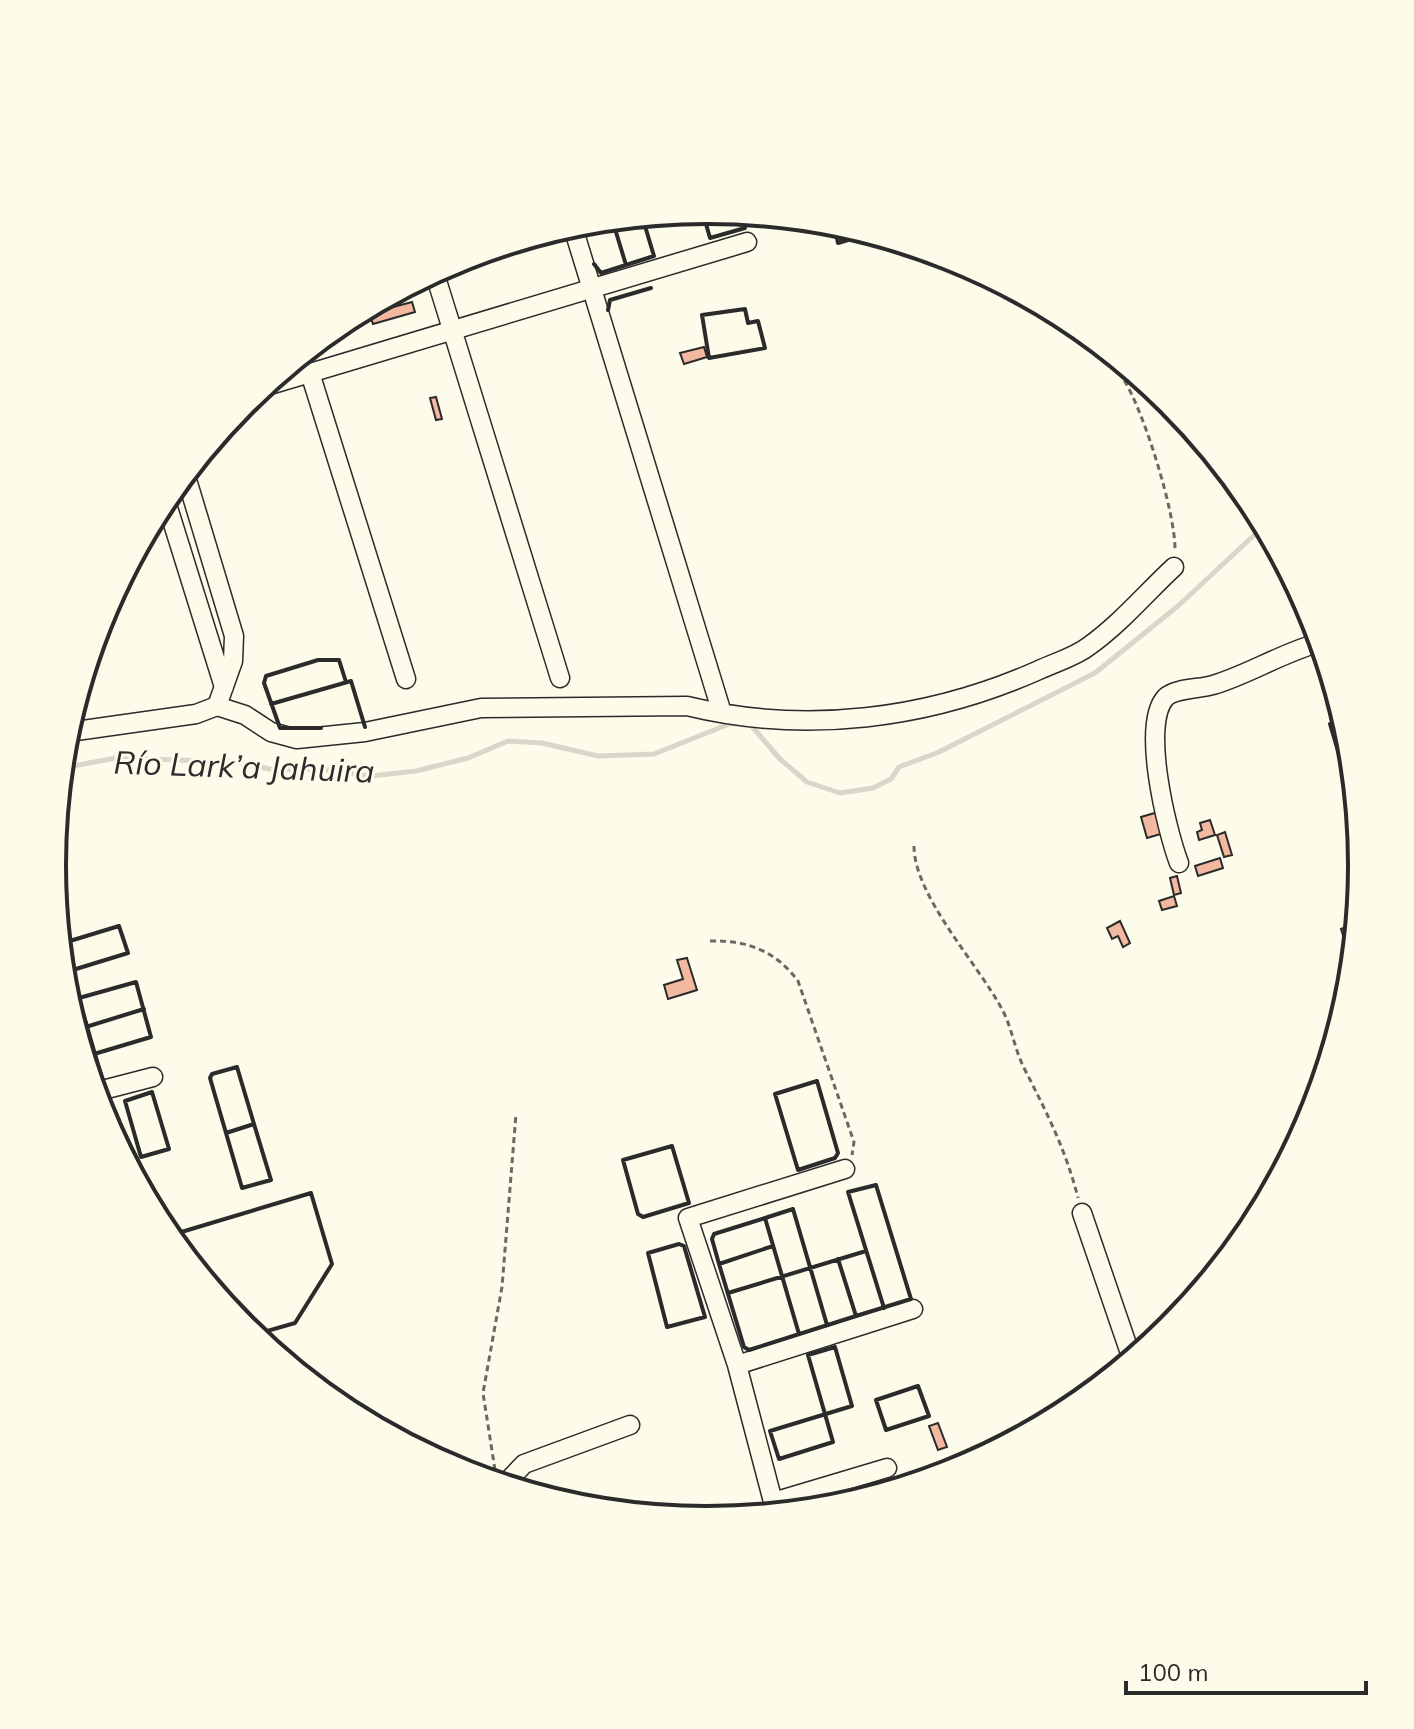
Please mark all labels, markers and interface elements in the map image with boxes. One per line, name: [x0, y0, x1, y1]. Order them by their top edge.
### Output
water label: Río Lark’a Jahuira: [113, 741, 375, 791]
scale bar: [1126, 1645, 1366, 1695]
text: 100 m: [1138, 1657, 1209, 1687]

